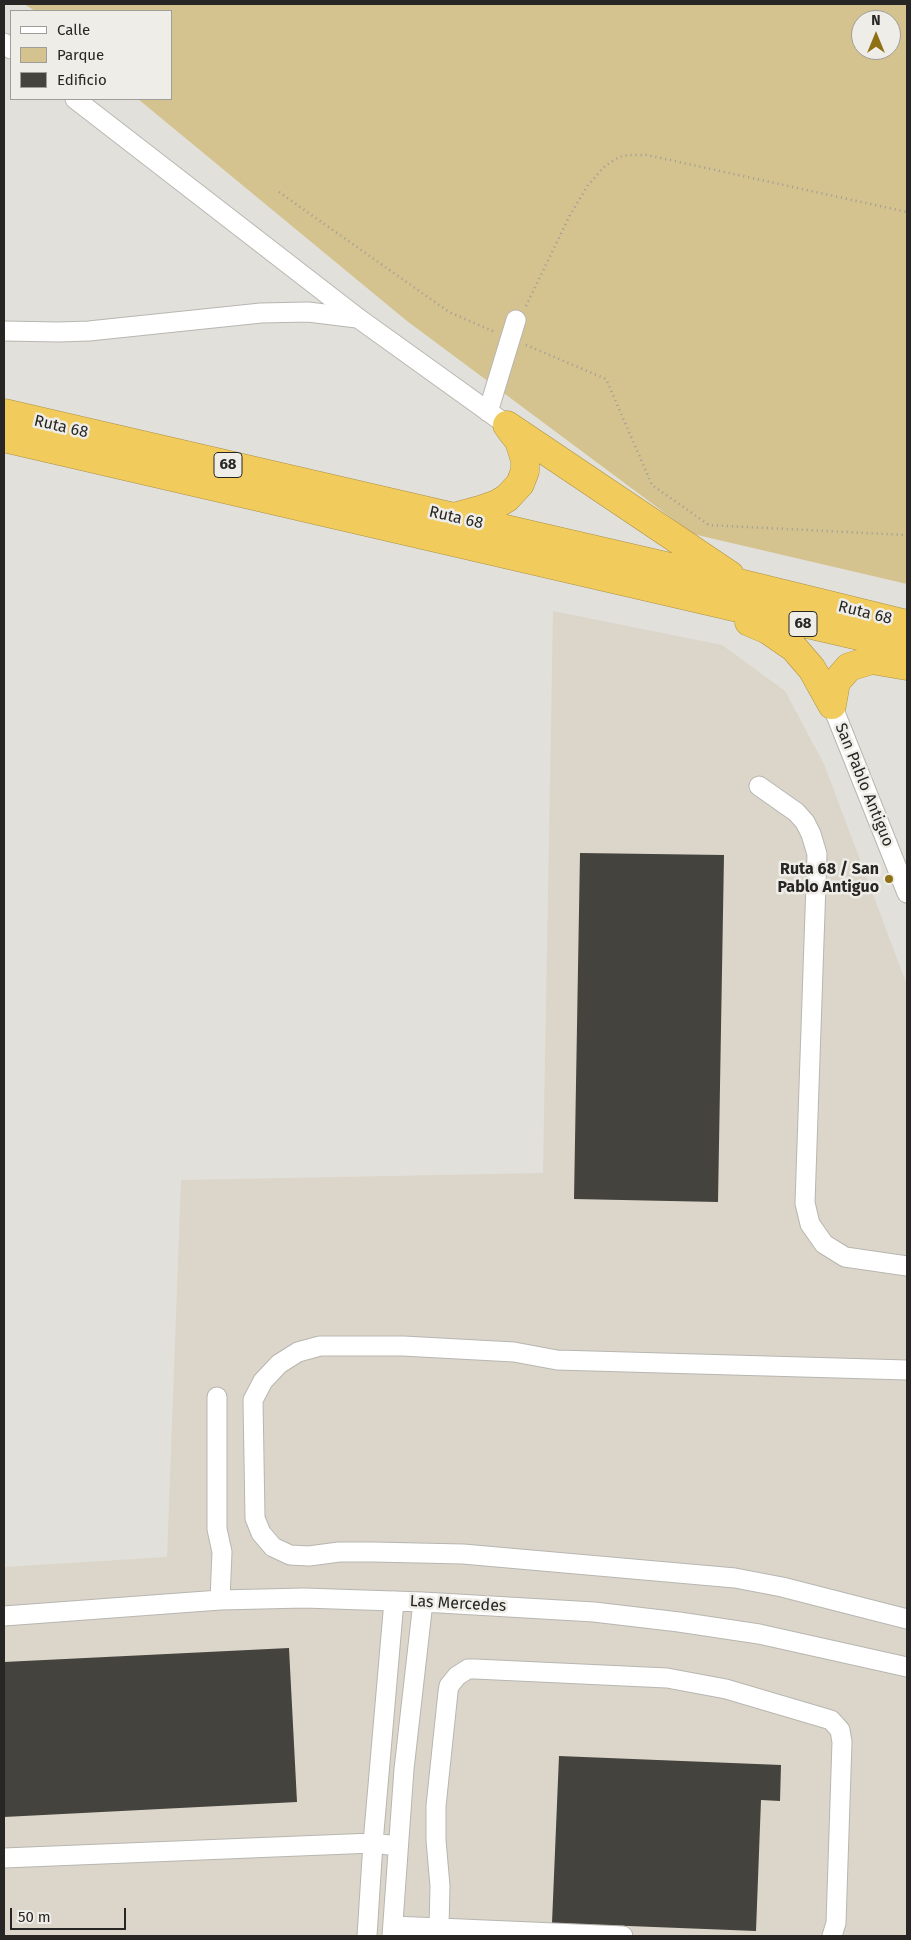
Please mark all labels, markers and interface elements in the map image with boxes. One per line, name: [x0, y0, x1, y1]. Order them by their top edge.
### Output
legend: [10, 10, 172, 100]
north arrow: [851, 10, 901, 60]
text: N: [871, 12, 881, 29]
text: Calle: [57, 21, 90, 39]
text: Parque: [57, 46, 104, 64]
text: Edificio: [57, 71, 107, 89]
street label: Ruta 68: [32, 411, 90, 443]
road number: 68: [214, 452, 242, 478]
street label: Ruta 68: [427, 502, 485, 534]
street label: Ruta 68: [836, 597, 894, 629]
road number: 68: [789, 612, 817, 636]
street label: San Pablo Antiguo: [830, 720, 898, 850]
place label: Ruta 68 / San Pablo Antiguo: [778, 860, 879, 898]
marker: Ruta 68 / San Pablo Antiguo: [883, 873, 895, 885]
street label: Las Mercedes: [409, 1592, 507, 1616]
scale bar: [12, 1898, 129, 1930]
text: 50 m: [18, 1908, 51, 1926]

